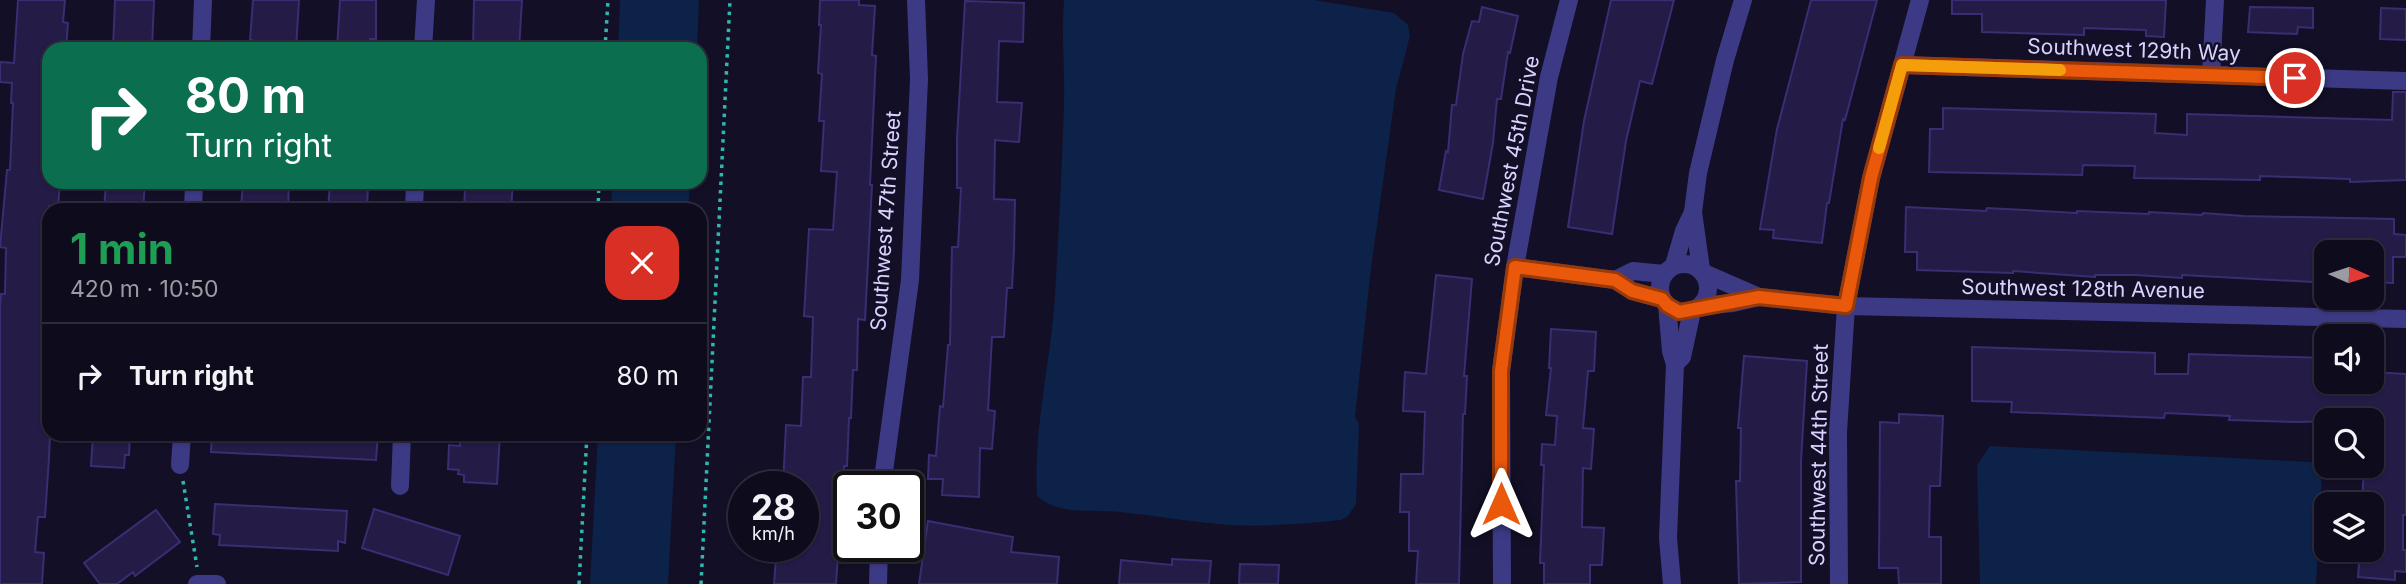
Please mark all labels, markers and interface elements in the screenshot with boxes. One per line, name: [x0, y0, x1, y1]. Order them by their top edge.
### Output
street label: Southwest 129th Way: [2027, 33, 2241, 66]
pin: [2265, 48, 2325, 108]
street label: Southwest 45th Drive: [1479, 53, 1544, 268]
icon: arrive: [2276, 59, 2314, 97]
text: 80 m: [185, 66, 306, 125]
icon: right: [70, 70, 161, 161]
street label: Southwest 47th Street: [865, 110, 906, 332]
text: Turn right: [185, 126, 332, 165]
text: 1 min: [70, 223, 174, 274]
button: close: [605, 226, 679, 300]
north arrow: [2314, 240, 2384, 310]
map controls: [2314, 240, 2384, 562]
street label: Southwest 128th Avenue: [1961, 274, 2205, 303]
text: 420 m · 10:50: [70, 275, 219, 303]
button: sound: [2314, 324, 2384, 394]
street label: Southwest 44th Street: [1804, 344, 1833, 566]
icon: right: [70, 357, 108, 395]
text: Turn right: [129, 360, 254, 391]
text: 80 m: [616, 360, 679, 391]
button: search: [2314, 408, 2384, 478]
position arrow: [1464, 467, 1538, 541]
speed limit sign: 30: [833, 471, 924, 562]
text: 28: [751, 486, 796, 528]
button: layers: [2314, 492, 2384, 562]
text: km/h: [752, 523, 795, 544]

